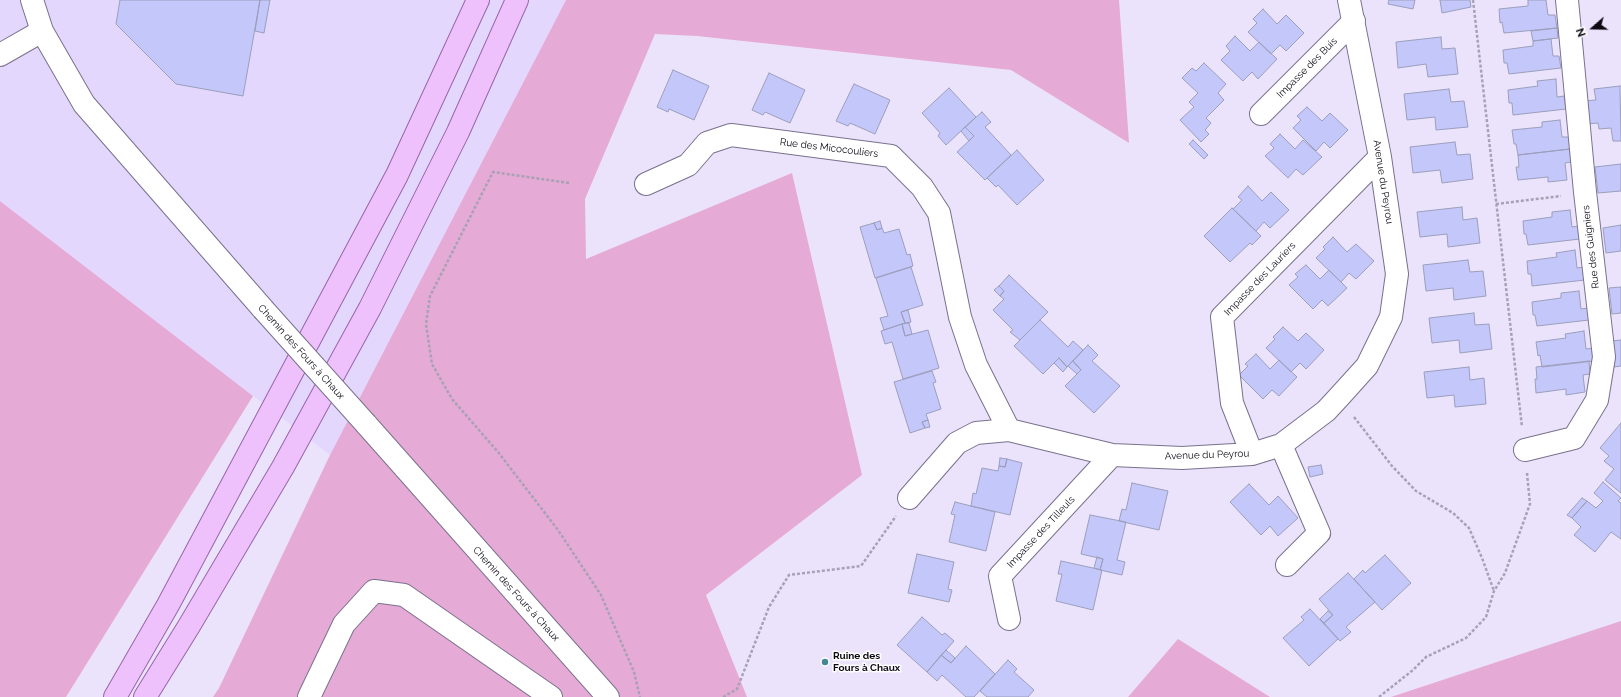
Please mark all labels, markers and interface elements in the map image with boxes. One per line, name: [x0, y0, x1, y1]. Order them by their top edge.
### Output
north arrow: [1573, 8, 1613, 48]
text: N: [1574, 26, 1589, 38]
street label: Impasse des Buis: [1274, 35, 1340, 101]
street label: Rue des Micocouliers: [779, 136, 879, 160]
street label: Avenue du Peyrou: [1370, 139, 1396, 225]
street label: Rue des Guigniers: [1580, 205, 1602, 289]
street label: Impasse des Lauriers: [1222, 240, 1298, 318]
street label: Chemin des Fours à Chaux: [255, 302, 347, 402]
street label: Avenue du Peyrou: [1164, 448, 1250, 462]
street label: Impasse des Tilleuls: [1005, 494, 1077, 570]
street label: Chemin des Fours à Chaux: [470, 544, 562, 644]
place label: Ruine des Fours à Chaux: [833, 650, 900, 674]
marker: Ruine des Fours à Chaux: [820, 657, 830, 667]

